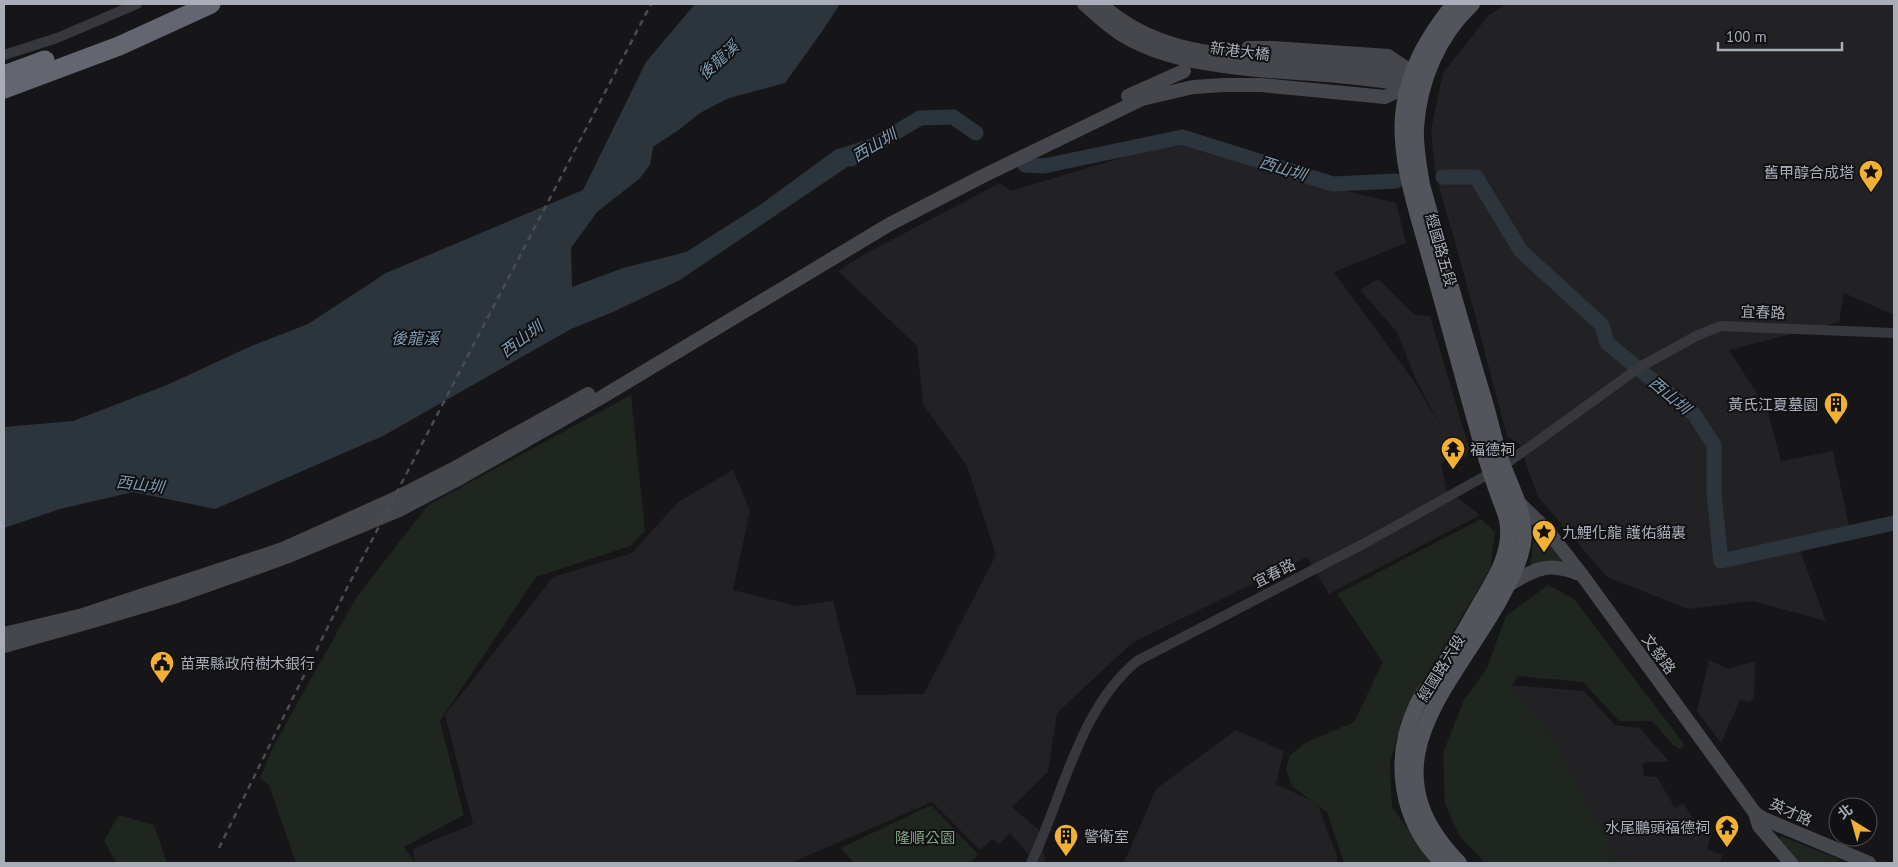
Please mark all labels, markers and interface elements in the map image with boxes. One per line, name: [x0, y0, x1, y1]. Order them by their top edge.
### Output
scale bar: [1718, 20, 1842, 52]
text: 100 m: [1726, 27, 1767, 46]
water label: 後龍溪: [694, 35, 744, 84]
street label: 新港大橋: [1209, 38, 1271, 64]
water label: 西山圳: [848, 123, 901, 166]
water label: 西山圳: [1257, 151, 1311, 185]
place icon: 舊甲醇合成塔: [1858, 159, 1884, 193]
place label: 舊甲醇合成塔: [1764, 163, 1854, 182]
street label: 經國路五段: [1422, 211, 1460, 289]
street label: 宜春路: [1740, 302, 1786, 322]
water label: 西山圳: [496, 315, 548, 361]
water label: 後龍溪: [391, 328, 441, 348]
water label: 西山圳: [1645, 372, 1696, 419]
building icon: 黃氏江夏墓園: [1823, 391, 1849, 425]
place label: 黃氏江夏墓園: [1728, 395, 1818, 414]
temple icon: 福德祠: [1440, 436, 1466, 470]
place label: 福德祠: [1470, 440, 1515, 459]
water label: 西山圳: [115, 471, 167, 497]
place icon: 九鯉化龍 護佑貓裏: [1531, 519, 1557, 553]
place label: 九鯉化龍 護佑貓裏: [1562, 523, 1686, 542]
street label: 宜春路: [1250, 554, 1298, 592]
street label: 文發路: [1638, 630, 1680, 678]
street label: 經國路六段: [1413, 631, 1469, 705]
public building icon: 苗栗縣政府樹木銀行: [149, 650, 175, 684]
place label: 苗栗縣政府樹木銀行: [180, 654, 315, 673]
street label: 英才路: [1767, 794, 1815, 830]
north arrow: [1828, 797, 1878, 847]
text: 北: [1834, 800, 1856, 823]
temple icon: 水尾鵬頭福德祠: [1714, 814, 1740, 848]
place label: 水尾鵬頭福德祠: [1605, 818, 1710, 837]
building icon: 警衛室: [1053, 823, 1079, 857]
place label: 警衛室: [1084, 827, 1129, 846]
park label: 隆順公園: [895, 828, 955, 847]

